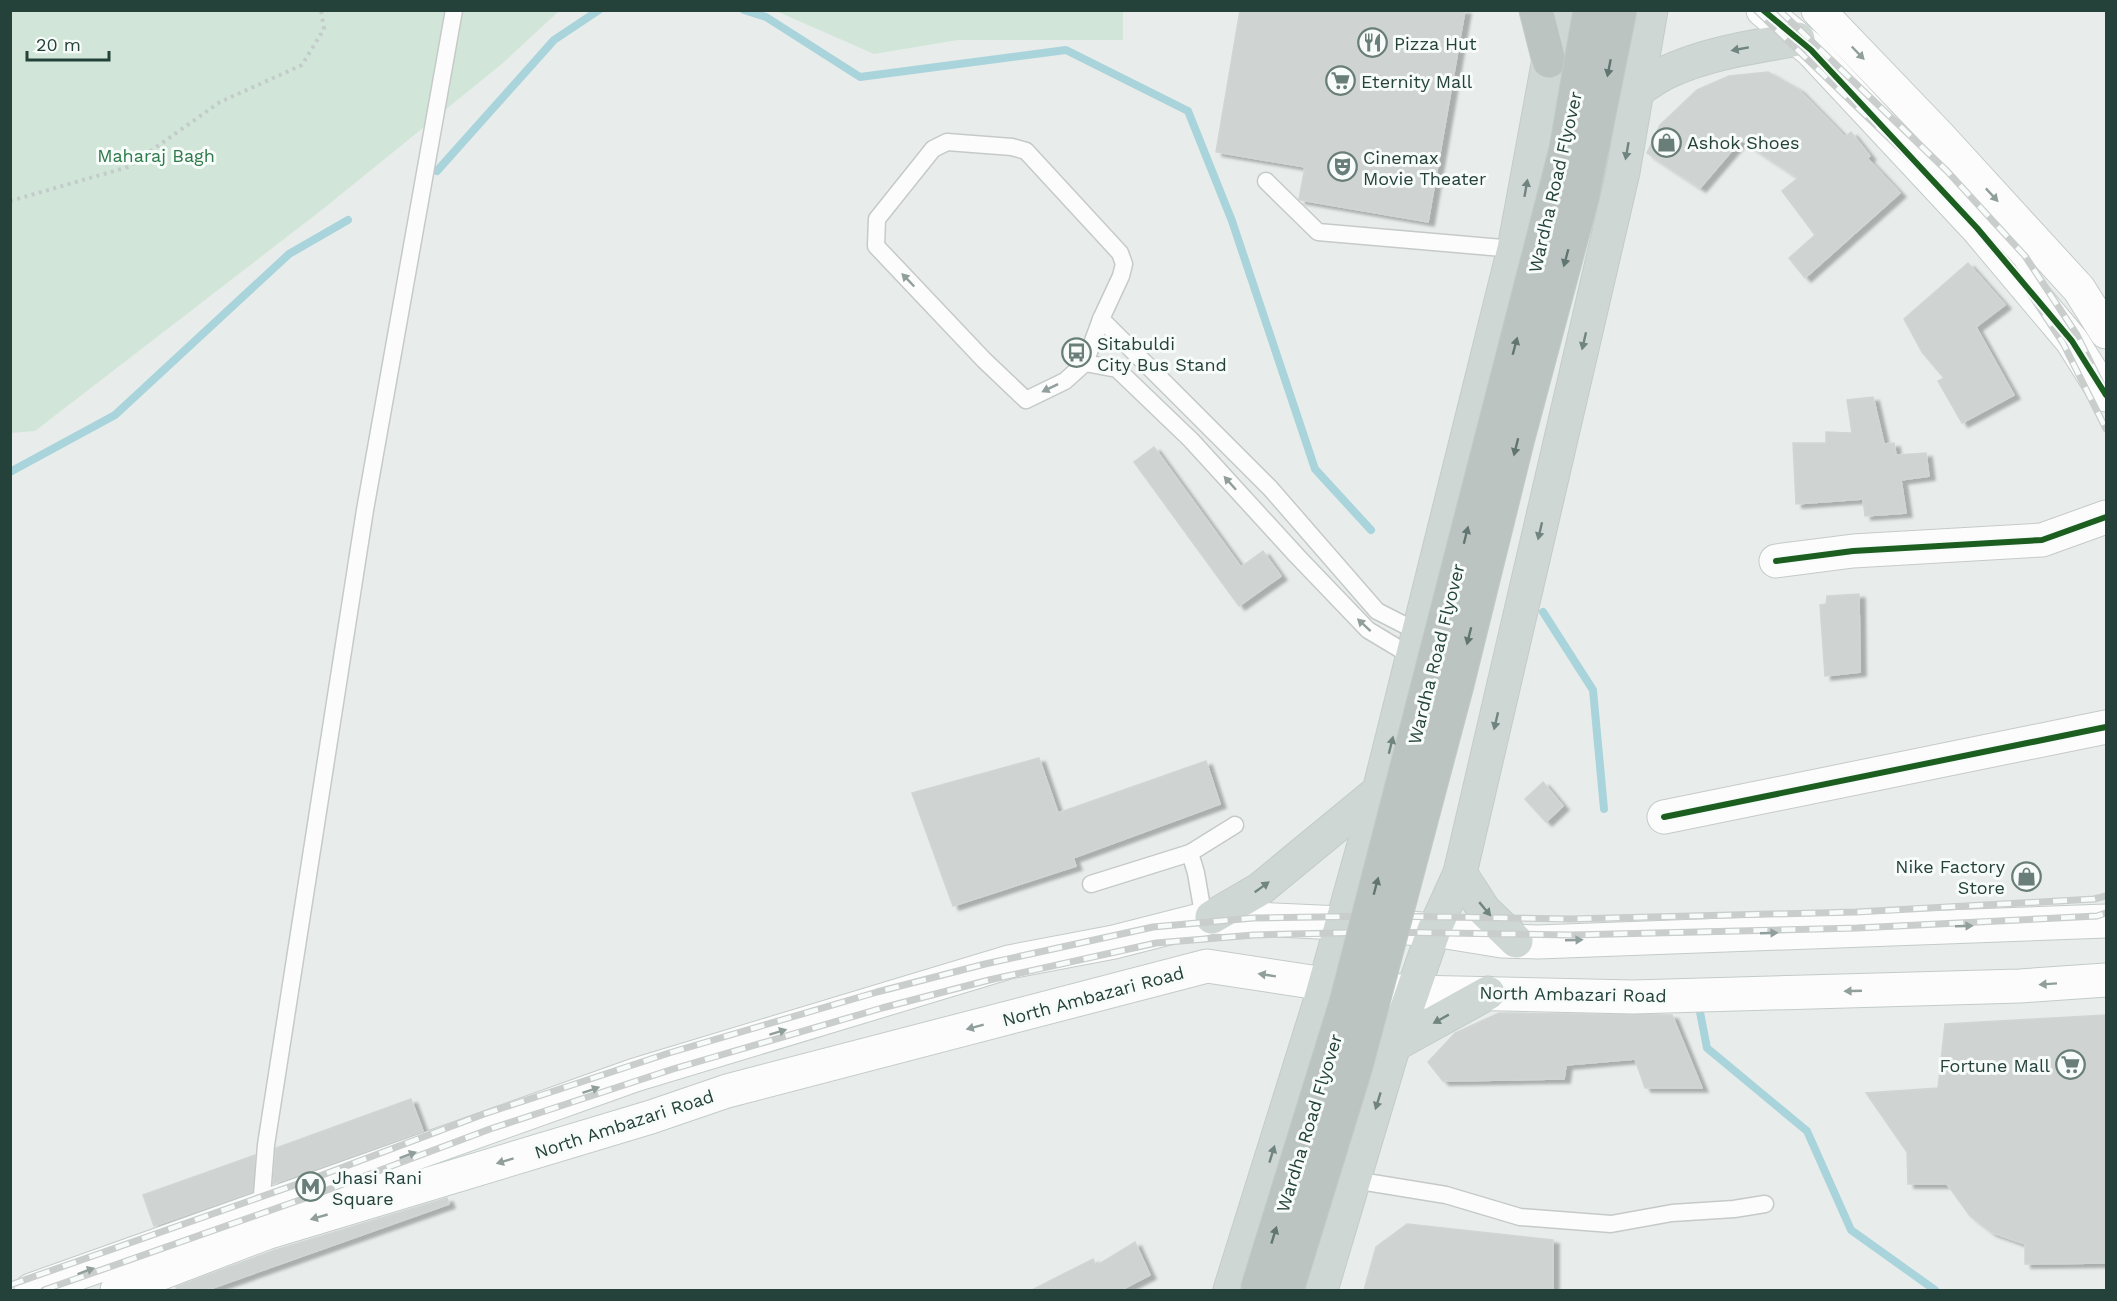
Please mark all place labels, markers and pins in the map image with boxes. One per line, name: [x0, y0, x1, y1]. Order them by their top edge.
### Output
restaurant icon: Pizza Hut: [1357, 27, 1389, 59]
place label: Pizza Hut: [1394, 33, 1477, 54]
supermarket icon: Eternity Mall: [1324, 65, 1356, 97]
place label: Eternity Mall: [1361, 71, 1473, 92]
shop icon: Ashok Shoes: [1650, 126, 1682, 158]
place label: Ashok Shoes: [1687, 132, 1800, 153]
place label: Cinemax Movie Theater: [1363, 147, 1486, 189]
theatre icon: Cinemax Movie Theater: [1326, 151, 1358, 183]
place label: Sitabuldi City Bus Stand: [1097, 333, 1227, 375]
bus stop icon: Sitabuldi City Bus Stand: [1060, 337, 1092, 369]
place label: Nike Factory Store: [1895, 856, 2006, 898]
shop icon: Nike Factory Store: [2010, 860, 2042, 892]
supermarket icon: Fortune Mall: [2055, 1049, 2087, 1081]
place label: Fortune Mall: [1940, 1055, 2050, 1076]
place label: Jhasi Rani Square: [332, 1167, 422, 1209]
metro station icon: Jhasi Rani Square: [295, 1171, 327, 1203]

